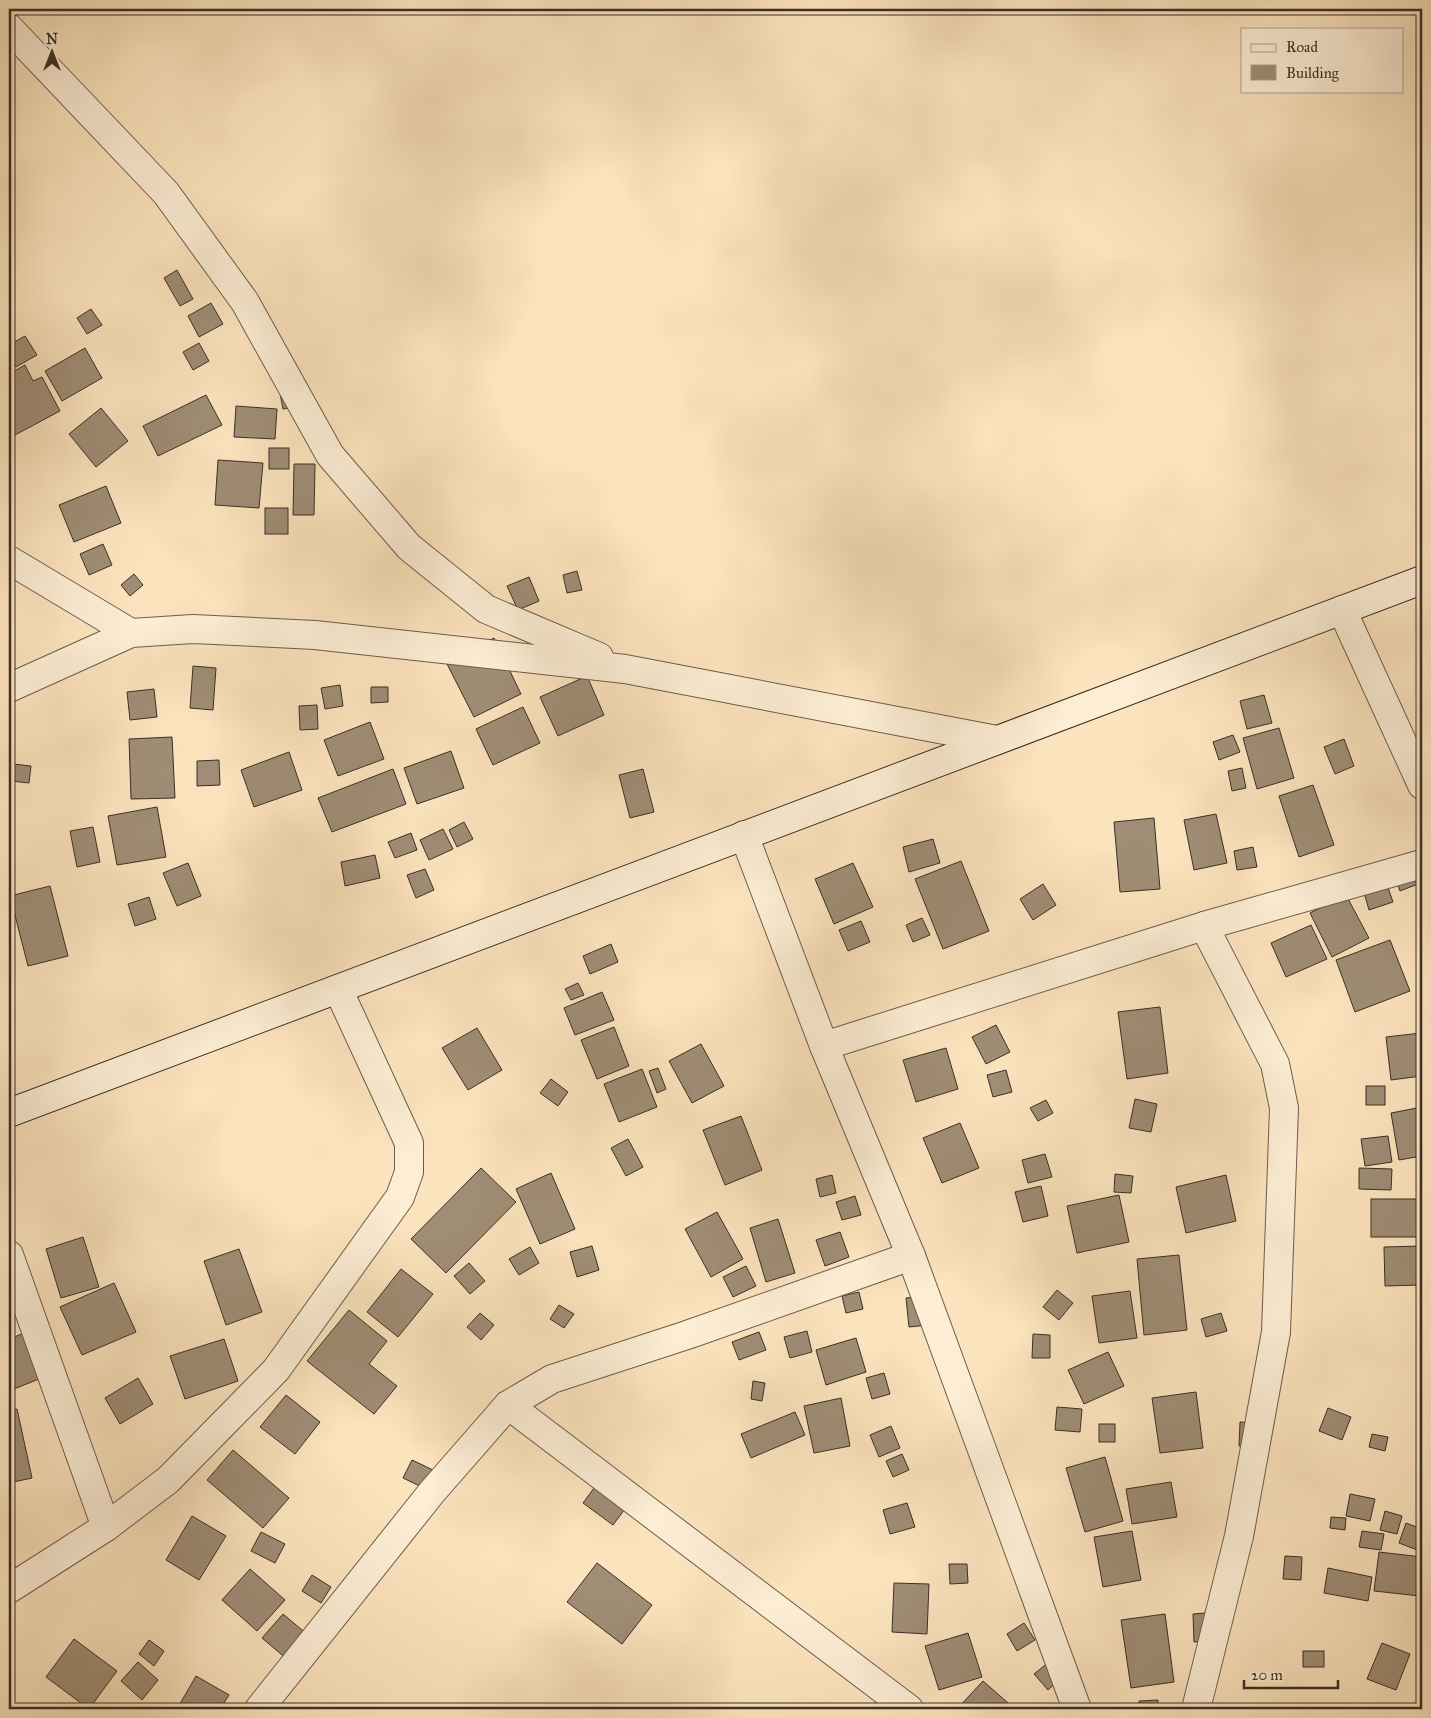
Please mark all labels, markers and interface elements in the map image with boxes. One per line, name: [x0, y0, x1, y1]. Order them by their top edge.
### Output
north arrow: [28, 28, 78, 78]
legend: [1241, 28, 1404, 92]
text: N: [46, 31, 58, 48]
text: Road: [1286, 38, 1318, 56]
text: Building: [1286, 64, 1340, 82]
scale bar: [1244, 1658, 1337, 1690]
text: 20 m: [1251, 1666, 1283, 1684]

